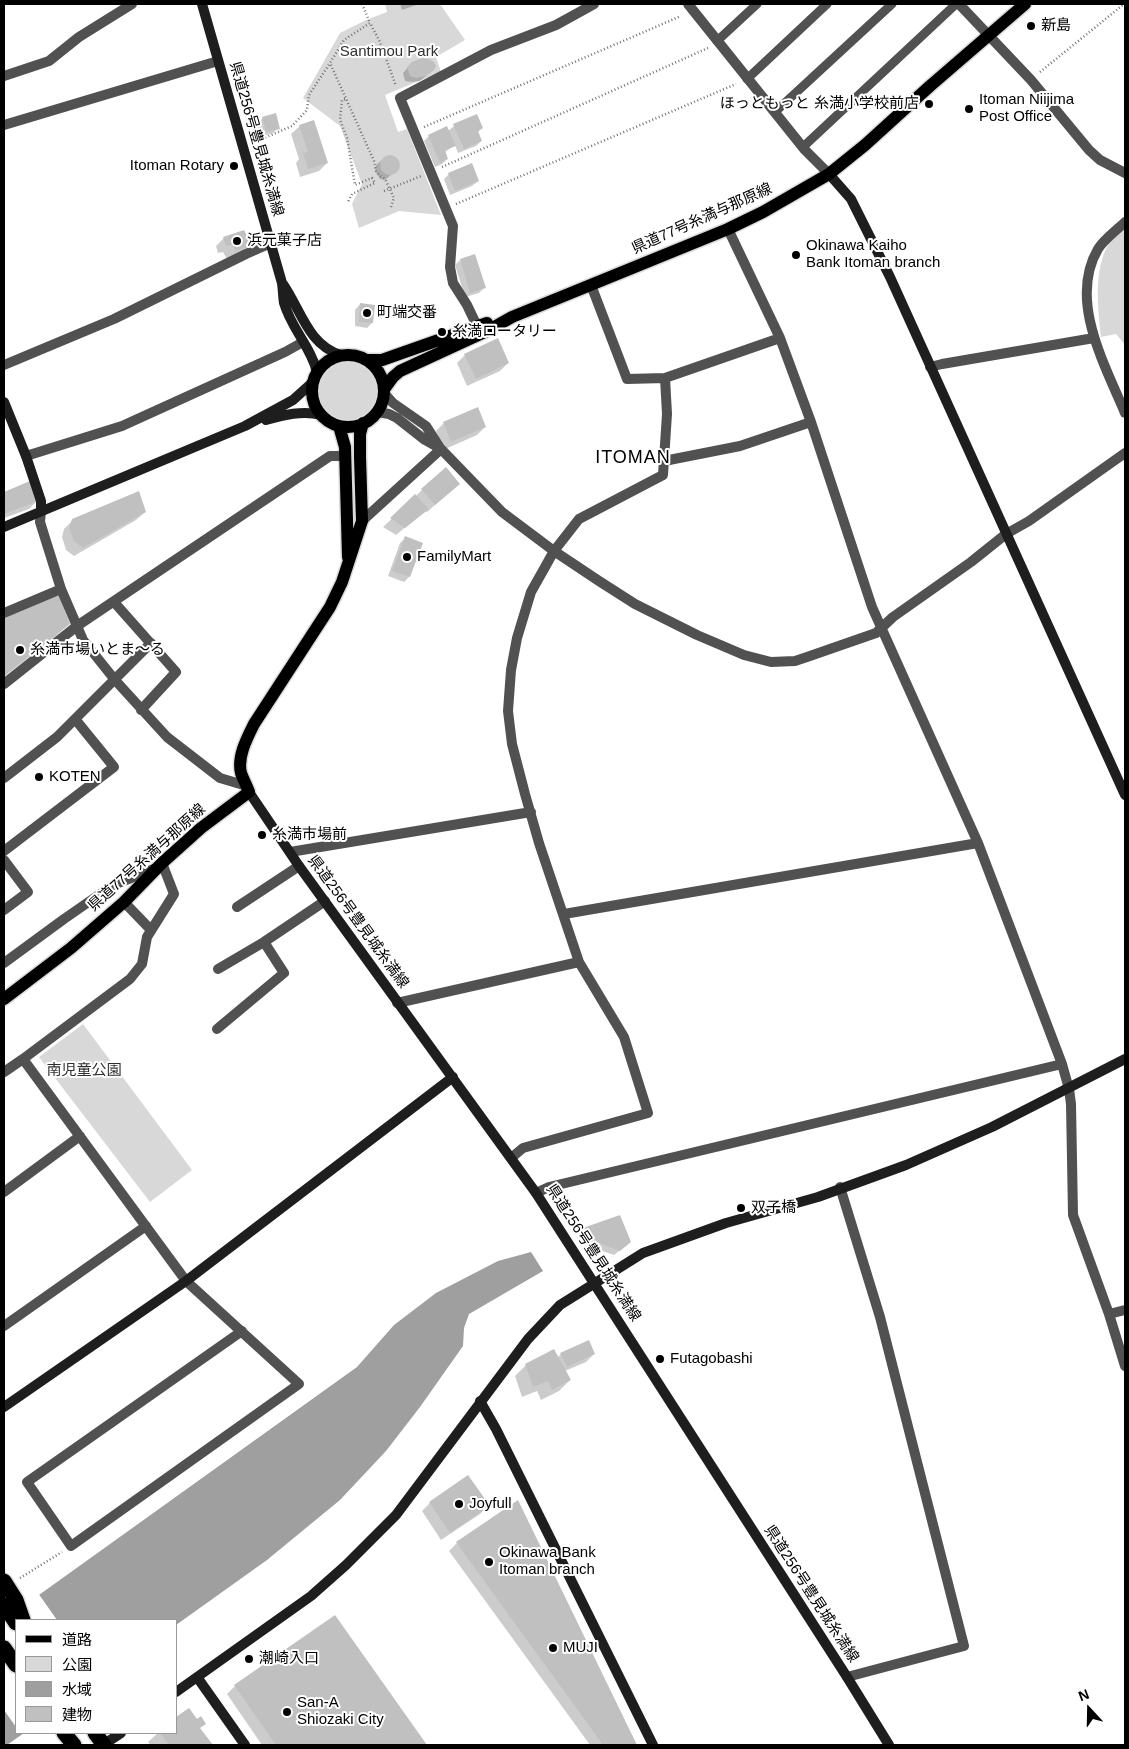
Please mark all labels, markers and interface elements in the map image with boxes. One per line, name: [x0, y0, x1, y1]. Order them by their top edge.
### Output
place label: 新島: [1041, 17, 1071, 35]
marker: 新島: [1025, 20, 1037, 32]
park label: Santimou Park: [340, 43, 438, 61]
street label: 県道256号豊見城糸満線: [225, 60, 287, 218]
place label: Itoman Niijima Post Office: [979, 91, 1074, 126]
place label: ほっともっと 糸満小学校前店: [720, 95, 919, 113]
marker: ほっともっと 糸満小学校前店: [923, 98, 935, 110]
marker: Itoman Niijima Post Office: [963, 103, 975, 115]
place label: Itoman Rotary: [130, 157, 224, 175]
marker: Itoman Rotary: [228, 160, 240, 172]
street label: 県道77号糸満与那原線: [629, 180, 775, 258]
place label: 浜元菓子店: [247, 232, 322, 250]
marker: 浜元菓子店: [231, 235, 243, 247]
place label: Okinawa Kaiho Bank Itoman branch: [806, 237, 940, 272]
marker: Okinawa Kaiho Bank Itoman branch: [790, 249, 802, 261]
place label: 町端交番: [377, 304, 437, 322]
marker: 町端交番: [361, 307, 373, 319]
place label: 糸満ロータリー: [452, 323, 557, 341]
marker: 糸満ロータリー: [436, 326, 448, 338]
district label: ITOMAN: [594, 447, 672, 469]
place label: FamilyMart: [417, 548, 491, 566]
marker: FamilyMart: [401, 551, 413, 563]
place label: 糸満市場いとま～る: [30, 641, 165, 659]
marker: 糸満市場いとま～る: [14, 644, 26, 656]
place label: KOTEN: [49, 768, 101, 786]
marker: KOTEN: [33, 771, 45, 783]
street label: 県道77号糸満与那原線: [85, 801, 209, 915]
place label: 糸満市場前: [272, 826, 347, 844]
marker: 糸満市場前: [256, 829, 268, 841]
street label: 県道256号豊見城糸満線: [304, 852, 412, 992]
park label: 南児童公園: [47, 1062, 121, 1080]
street label: 県道256号豊見城糸満線: [542, 1181, 644, 1325]
place label: 双子橋: [751, 1199, 796, 1217]
marker: 双子橋: [735, 1202, 747, 1214]
place label: Futagobashi: [670, 1350, 753, 1368]
marker: Futagobashi: [654, 1353, 666, 1365]
place label: Joyfull: [469, 1495, 512, 1513]
marker: Joyfull: [453, 1498, 465, 1510]
street label: 県道256号豊見城糸満線: [760, 1522, 862, 1666]
place label: Okinawa Bank Itoman branch: [499, 1544, 596, 1579]
marker: Okinawa Bank Itoman branch: [483, 1556, 495, 1568]
legend: [15, 1619, 178, 1734]
text: 道路: [62, 1631, 92, 1648]
place label: MUJI: [563, 1639, 598, 1657]
marker: MUJI: [547, 1642, 559, 1654]
place label: 潮崎入口: [259, 1650, 319, 1668]
marker: 潮崎入口: [243, 1653, 255, 1665]
text: 公園: [62, 1656, 92, 1673]
text: 水域: [62, 1681, 92, 1698]
north arrow: [1064, 1684, 1114, 1734]
text: N: [1076, 1686, 1091, 1704]
place label: San-A Shiozaki City: [297, 1694, 384, 1729]
text: 建物: [62, 1706, 92, 1723]
marker: San-A Shiozaki City: [281, 1706, 293, 1718]

